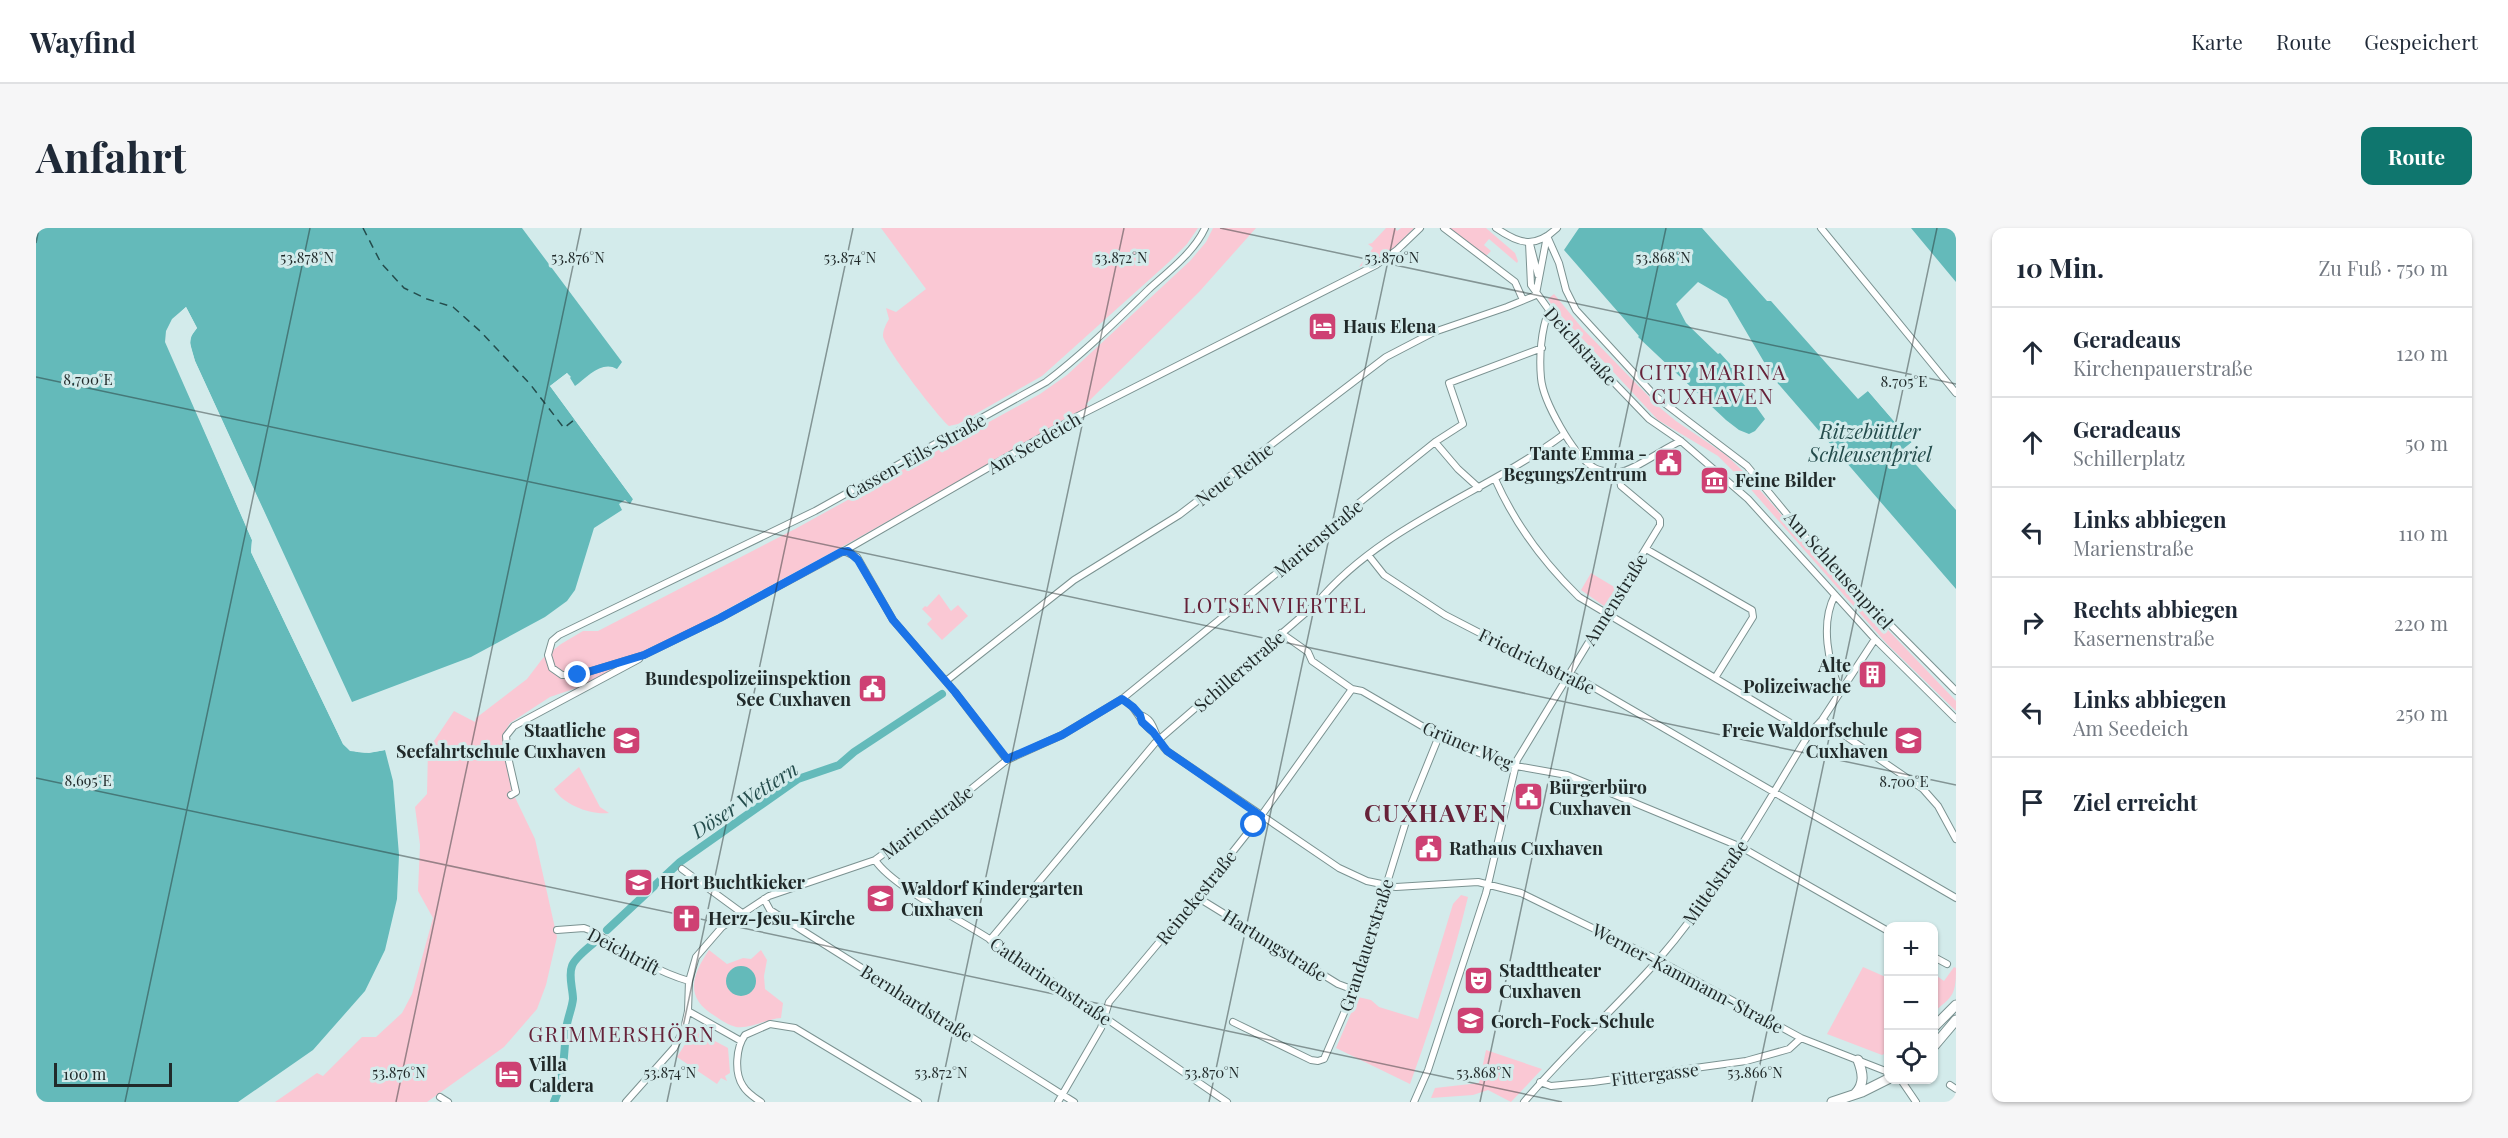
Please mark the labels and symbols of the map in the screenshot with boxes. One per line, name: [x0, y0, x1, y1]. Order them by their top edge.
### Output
text: 53.878°N: [280, 247, 334, 267]
text: 53.876°N: [551, 247, 605, 267]
text: 53.874°N: [824, 247, 877, 267]
text: 53.872°N: [1094, 247, 1148, 267]
text: 53.870°N: [1365, 247, 1420, 267]
text: 53.868°N: [1635, 247, 1691, 267]
street label: Deichstraße: [1539, 302, 1623, 390]
hotel icon: Haus Elena: [1306, 310, 1338, 342]
place label: Haus Elena: [1343, 314, 1437, 338]
district label: CITY MARINA CUXHAVEN: [1639, 357, 1787, 409]
text: 8.700°E: [63, 369, 113, 389]
text: 8.705°E: [1881, 371, 1927, 391]
street label: Am Seedeich: [982, 406, 1085, 480]
street label: Cassen-Eils-Straße: [840, 407, 990, 505]
water label: Ritzebüttler Schleusenpriel: [1807, 417, 1933, 467]
street label: Neue Reihe: [1190, 437, 1278, 511]
place label: Tante Emma - BegungsZentrum: [1503, 441, 1648, 486]
public building icon: Tante Emma - BegungsZentrum: [1652, 447, 1684, 479]
museum icon: Feine Bilder: [1698, 464, 1730, 496]
place label: Feine Bilder: [1735, 468, 1836, 492]
street label: Marienstraße: [1269, 494, 1367, 582]
street label: Am Schleusenpriel: [1779, 505, 1899, 634]
street label: Annenstraße: [1577, 549, 1653, 650]
district label: LOTSENVIERTEL: [1183, 590, 1367, 618]
street label: Friedrichstraße: [1475, 622, 1599, 700]
street label: Schillerstraße: [1189, 625, 1289, 717]
place label: Alte Polizeiwache: [1743, 653, 1851, 698]
building icon: Alte Polizeiwache: [1856, 659, 1888, 691]
route end: [564, 661, 590, 687]
place label: Bundespolizeiinspektion See Cuxhaven: [645, 666, 851, 711]
public building icon: Bundespolizeiinspektion See Cuxhaven: [856, 672, 888, 704]
street label: Grüner Weg: [1419, 715, 1517, 775]
place label: Staatliche Seefahrtschule Cuxhaven: [396, 718, 606, 763]
place label: Freie Waldorfschule Cuxhaven: [1722, 718, 1888, 763]
school or university icon: Staatliche Seefahrtschule Cuxhaven: [611, 724, 643, 756]
school or university icon: Freie Waldorfschule Cuxhaven: [1893, 724, 1925, 756]
water label: Döser Wettern: [685, 755, 802, 844]
text: 8.695°E: [64, 770, 112, 790]
text: 8.700°E: [1879, 771, 1929, 791]
place label: Bürgerbüro Cuxhaven: [1549, 775, 1647, 820]
street label: Marienstraße: [876, 780, 978, 864]
public building icon: Bürgerbüro Cuxhaven: [1512, 781, 1544, 813]
district label: CUXHAVEN: [1364, 796, 1508, 828]
route start: [1240, 811, 1266, 837]
public building icon: Rathaus Cuxhaven: [1412, 832, 1444, 864]
street label: Mittelstraße: [1677, 835, 1753, 929]
place label: Rathaus Cuxhaven: [1449, 836, 1603, 860]
street label: Reinekestraße: [1150, 845, 1242, 949]
school or university icon: Hort Buchtkieker: [623, 866, 655, 898]
place label: Hort Buchtkieker: [660, 870, 806, 894]
street label: Grandauerstraße: [1333, 875, 1399, 1015]
place label: Waldorf Kindergarten Cuxhaven: [900, 876, 1083, 921]
school or university icon: Waldorf Kindergarten Cuxhaven: [864, 882, 896, 914]
church icon: Herz-Jesu-Kirche: [671, 902, 703, 934]
street label: Hartungstraße: [1218, 903, 1332, 987]
place label: Herz-Jesu-Kirche: [708, 906, 855, 930]
street label: Werner-Kammann-Straße: [1587, 917, 1788, 1039]
street label: Deichtrift: [584, 922, 665, 980]
street label: Catharinenstraße: [985, 931, 1117, 1031]
place label: Stadttheater Cuxhaven: [1499, 958, 1602, 1003]
street label: Bernhardstraße: [856, 959, 978, 1047]
theatre icon: Stadttheater Cuxhaven: [1462, 964, 1494, 996]
school or university icon: Gorch-Fock-Schule: [1454, 1005, 1486, 1037]
place label: Gorch-Fock-Schule: [1491, 1009, 1655, 1033]
district label: GRIMMERSHÖRN: [528, 1019, 716, 1047]
place label: Villa Caldera: [528, 1052, 595, 1097]
street label: Fittergasse: [1610, 1057, 1700, 1091]
hotel icon: Villa Caldera: [492, 1058, 524, 1090]
scale bar: [54, 1060, 172, 1088]
text: 53.876°N: [372, 1062, 426, 1082]
text: 53.874°N: [644, 1062, 697, 1082]
text: 53.872°N: [914, 1062, 968, 1082]
text: 53.870°N: [1185, 1062, 1240, 1082]
text: 53.868°N: [1456, 1062, 1512, 1082]
text: 53.866°N: [1727, 1062, 1783, 1082]

